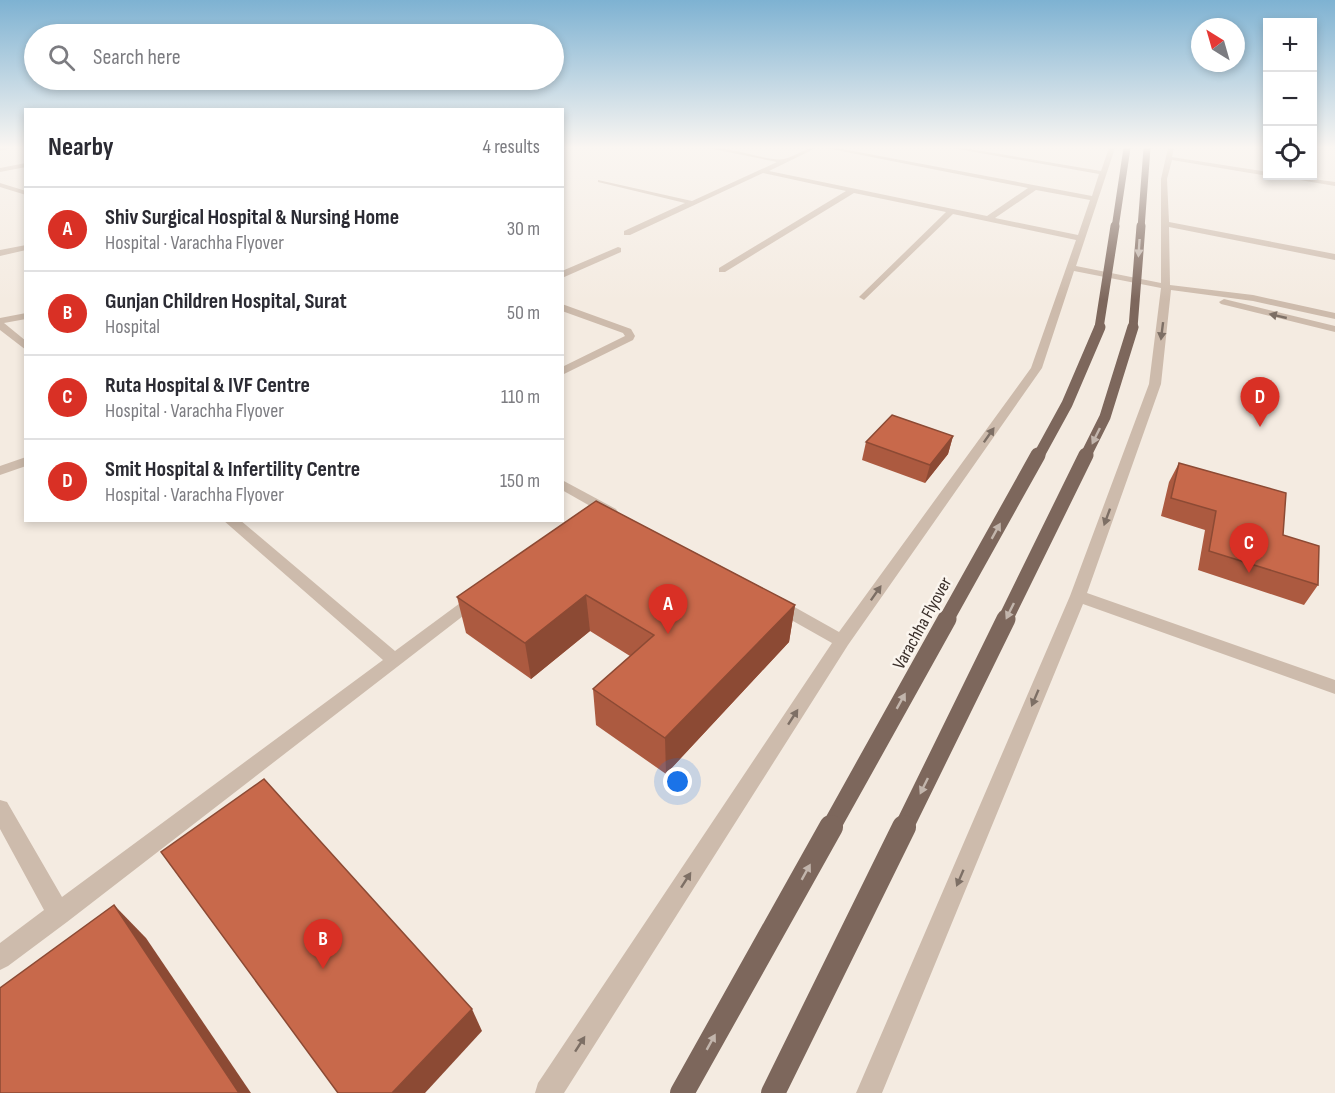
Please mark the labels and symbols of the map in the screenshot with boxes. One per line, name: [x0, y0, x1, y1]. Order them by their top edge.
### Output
north arrow: [1191, 18, 1245, 72]
one-way arrow: [1134, 238, 1144, 257]
one-way arrow: [1269, 311, 1287, 321]
one-way arrow: [1157, 322, 1167, 341]
pin: D: [1240, 378, 1280, 427]
one-way arrow: [983, 427, 995, 443]
one-way arrow: [1091, 427, 1100, 444]
one-way arrow: [1101, 508, 1111, 526]
one-way arrow: [991, 522, 1001, 539]
pin: C: [1230, 524, 1268, 573]
street label: Varachha Flyover: [888, 573, 956, 673]
pin: A: [648, 584, 688, 634]
one-way arrow: [870, 586, 882, 602]
one-way arrow: [1005, 602, 1015, 619]
one-way arrow: [1030, 690, 1040, 708]
one-way arrow: [896, 693, 906, 710]
one-way arrow: [787, 709, 798, 725]
your location: [663, 767, 692, 796]
one-way arrow: [919, 778, 929, 795]
one-way arrow: [801, 863, 811, 880]
one-way arrow: [954, 869, 964, 887]
one-way arrow: [681, 872, 692, 889]
pin: B: [304, 920, 342, 969]
one-way arrow: [705, 1034, 716, 1050]
one-way arrow: [574, 1036, 585, 1052]

